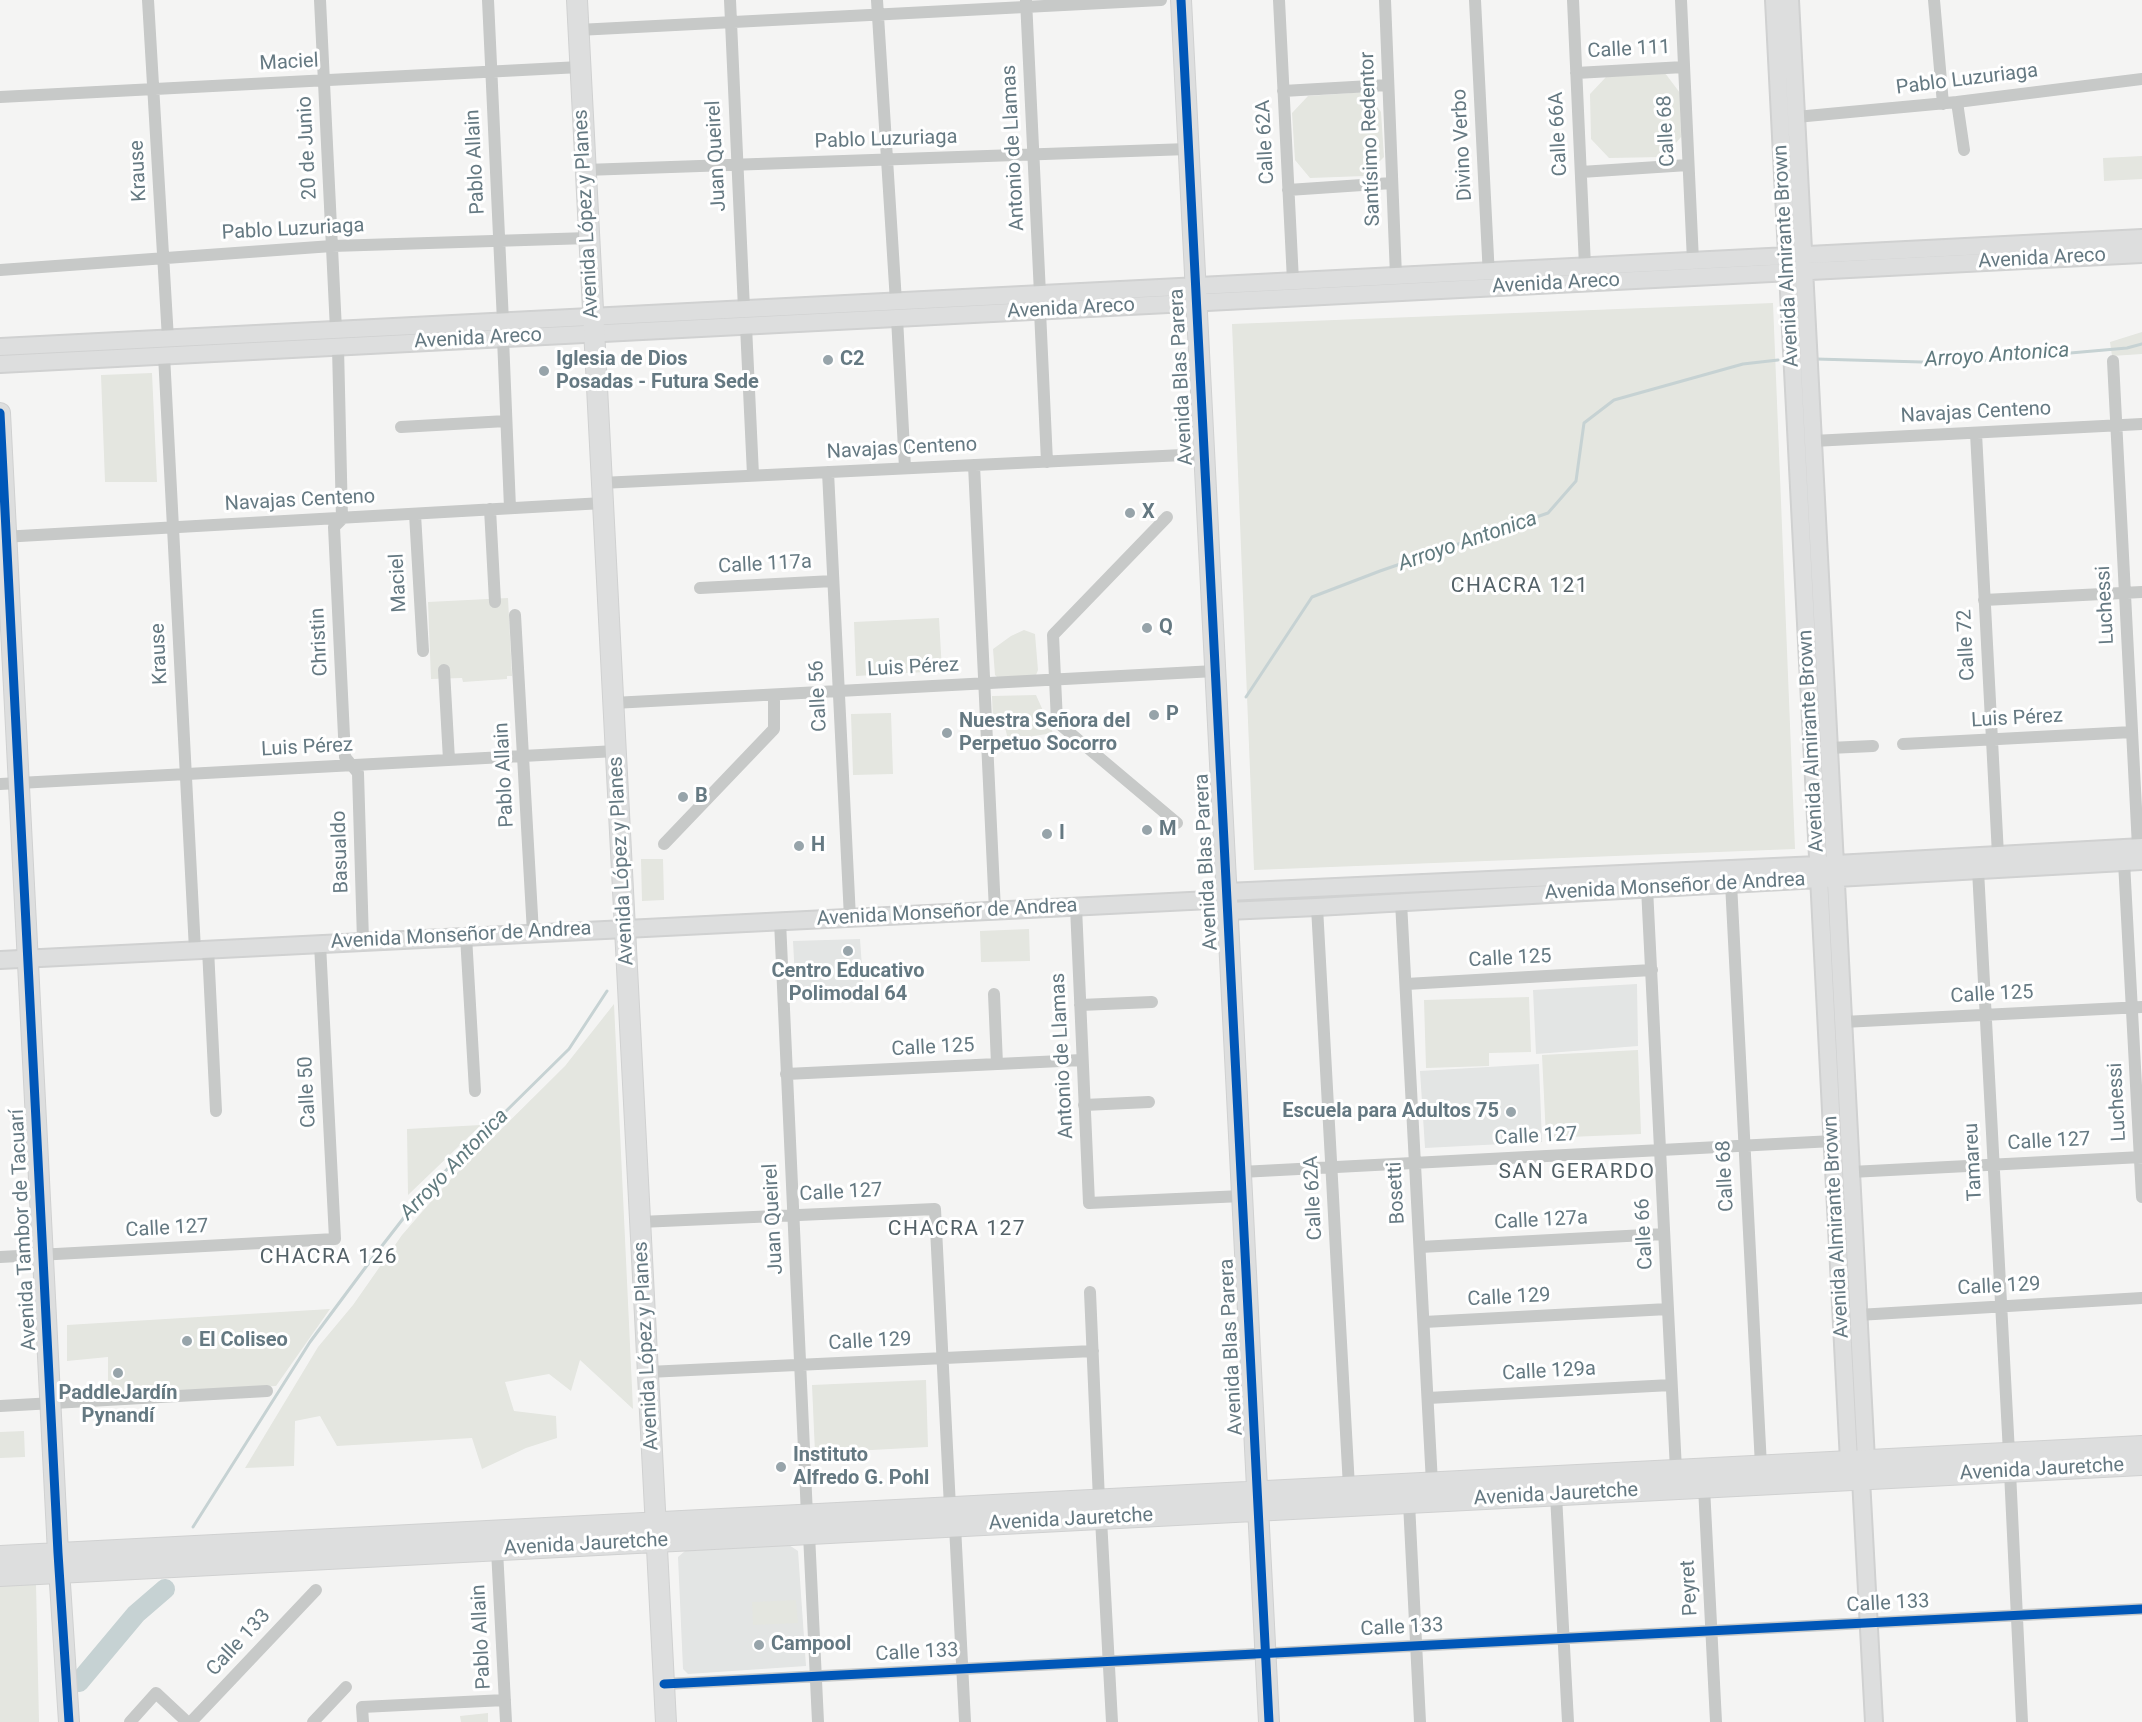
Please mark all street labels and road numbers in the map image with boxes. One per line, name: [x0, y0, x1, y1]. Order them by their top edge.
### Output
street label: Calle 111: [1587, 36, 1671, 64]
street label: Maciel: [259, 49, 319, 77]
street label: Santísimo Redentor: [1356, 51, 1386, 227]
street label: Pablo Luzuriaga: [1895, 59, 2039, 101]
street label: Antonio de Llamas: [998, 64, 1030, 232]
street label: Divino Verbo: [1448, 88, 1478, 202]
street label: Calle 66A: [1545, 91, 1573, 177]
street label: Calle 68: [1653, 95, 1681, 167]
street label: 20 de Junio: [293, 96, 323, 200]
street label: Calle 62A: [1252, 99, 1280, 185]
street label: Juan Queirel: [702, 100, 732, 212]
street label: Pablo Allain: [461, 109, 491, 215]
street label: Avenida López y Planes: [570, 109, 604, 319]
street label: Pablo Luzuriaga: [814, 126, 958, 154]
street label: Krause: [125, 140, 153, 202]
street label: Avenida Almirante Brown: [1769, 144, 1805, 368]
street label: Pablo Luzuriaga: [221, 214, 365, 246]
street label: Avenida Areco: [1978, 244, 2106, 274]
street label: Avenida Areco: [1492, 269, 1620, 299]
street label: Avenida Blas Parera: [1165, 288, 1199, 466]
street label: Avenida Areco: [1007, 294, 1135, 324]
street label: Avenida Areco: [414, 324, 542, 354]
street label: Navajas Centeno: [1900, 397, 2052, 429]
street label: Navajas Centeno: [826, 433, 978, 465]
street label: Navajas Centeno: [224, 485, 376, 517]
street label: Calle 117a: [718, 551, 812, 579]
street label: Maciel: [385, 553, 413, 613]
street label: Luchessi: [2092, 565, 2120, 645]
street label: Christin: [306, 607, 334, 677]
street label: Calle 72: [1953, 609, 1981, 681]
street label: Krause: [146, 623, 174, 685]
street label: Avenida Almirante Brown: [1794, 629, 1830, 853]
street label: Luis Pérez: [867, 654, 959, 682]
street label: Calle 56: [805, 660, 833, 732]
street label: Luis Pérez: [1971, 705, 2063, 733]
street label: Pablo Allain: [490, 722, 520, 828]
street label: Luis Pérez: [261, 734, 353, 762]
street label: Avenida López y Planes: [605, 756, 639, 966]
street label: Avenida Blas Parera: [1190, 773, 1224, 951]
street label: Basualdo: [328, 810, 354, 894]
street label: Avenida Monseñor de Andrea: [1544, 868, 1806, 906]
street label: Avenida Monseñor de Andrea: [816, 894, 1078, 932]
street label: Avenida Monseñor de Andrea: [330, 917, 592, 955]
street label: Calle 125: [1468, 945, 1552, 973]
street label: Antonio de Llamas: [1047, 972, 1079, 1140]
street label: Calle 125: [1950, 981, 2034, 1009]
street label: Calle 125: [891, 1034, 975, 1062]
street label: Calle 50: [294, 1056, 322, 1128]
street label: Luchessi: [2104, 1062, 2132, 1142]
street label: Avenida Tambor de Tacuarí: [6, 1109, 42, 1351]
street label: Avenida Almirante Brown: [1819, 1115, 1855, 1339]
street label: Tamareu: [1960, 1122, 1988, 1202]
street label: Calle 127: [1494, 1123, 1578, 1151]
street label: Calle 127: [2007, 1128, 2091, 1156]
street label: Calle 68: [1712, 1140, 1740, 1212]
street label: Calle 62A: [1300, 1155, 1328, 1241]
street label: Bosetti: [1383, 1161, 1411, 1225]
street label: Juan Queirel: [759, 1163, 789, 1275]
street label: Calle 127: [799, 1179, 883, 1207]
street label: Calle 66: [1631, 1198, 1659, 1270]
street label: Calle 127a: [1494, 1207, 1588, 1235]
street label: Calle 127: [125, 1215, 209, 1243]
street label: Avenida López y Planes: [630, 1241, 664, 1451]
street label: Avenida Blas Parera: [1215, 1258, 1249, 1436]
street label: Calle 129: [1957, 1273, 2041, 1301]
street label: Calle 129: [1467, 1284, 1551, 1312]
street label: Calle 129: [828, 1328, 912, 1356]
street label: Calle 129a: [1502, 1358, 1596, 1386]
street label: Avenida Jauretche: [1959, 1454, 2125, 1486]
street label: Avenida Jauretche: [1473, 1479, 1639, 1511]
street label: Avenida Jauretche: [988, 1504, 1154, 1536]
street label: Avenida Jauretche: [503, 1529, 669, 1561]
street label: Peyret: [1677, 1559, 1703, 1617]
street label: Pablo Allain: [467, 1584, 497, 1690]
street label: Calle 133: [1846, 1590, 1930, 1618]
street label: Calle 133: [202, 1604, 276, 1682]
street label: Calle 133: [1360, 1614, 1444, 1642]
street label: Calle 133: [875, 1639, 959, 1667]

